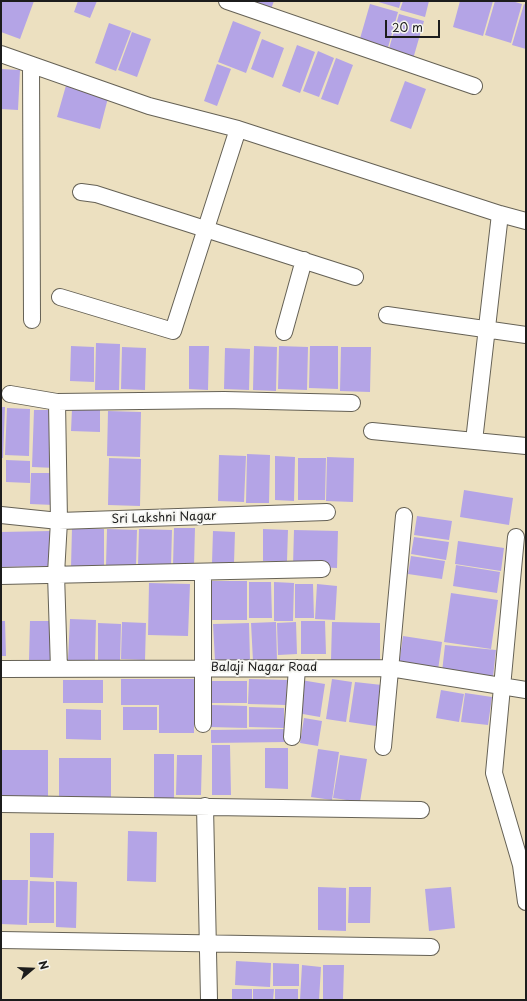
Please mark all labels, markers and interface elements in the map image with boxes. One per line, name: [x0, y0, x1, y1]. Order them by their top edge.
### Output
scale bar: [387, 12, 442, 38]
text: 20 m: [392, 18, 423, 36]
street label: Sri Lakshni Nagar: [111, 509, 217, 527]
street label: Balaji Nagar Road: [211, 661, 317, 675]
north arrow: [12, 949, 52, 989]
text: N: [34, 958, 53, 972]

